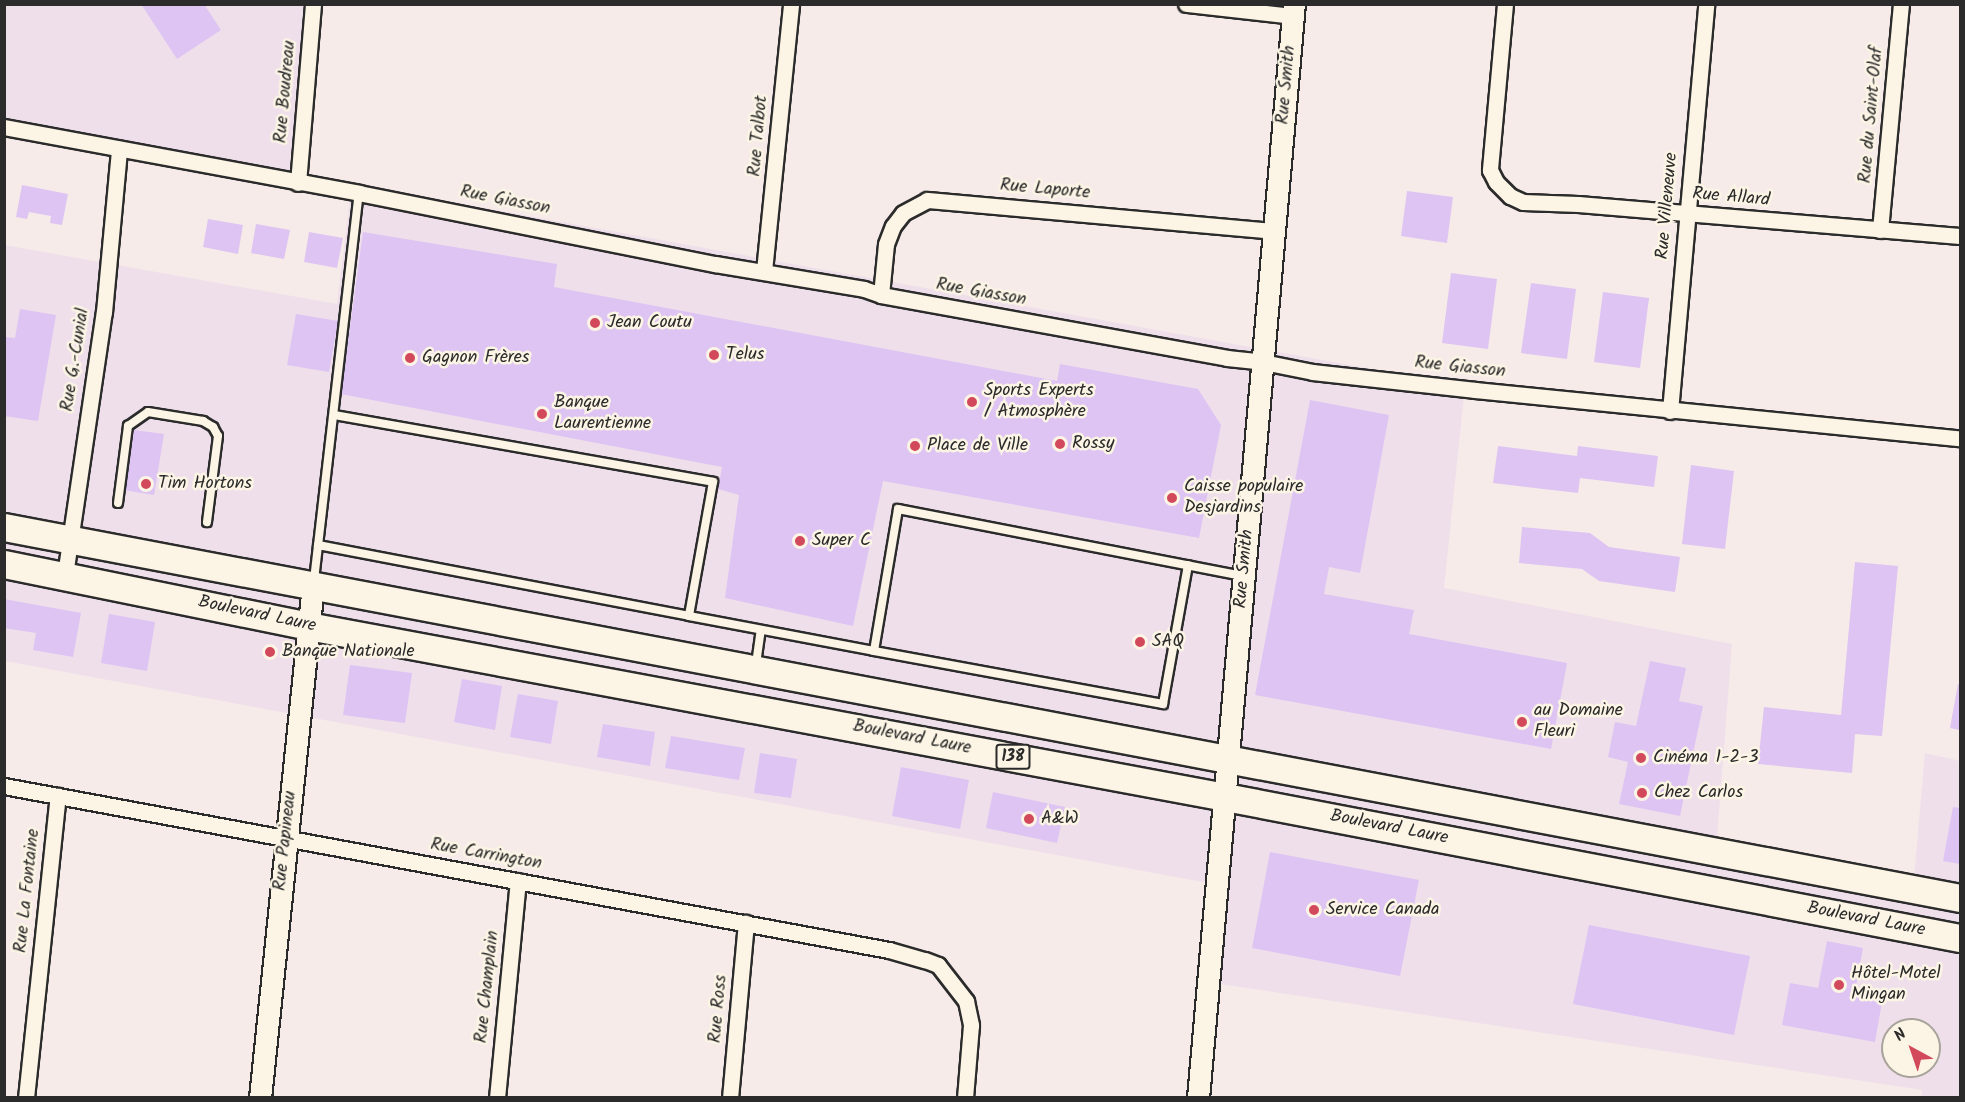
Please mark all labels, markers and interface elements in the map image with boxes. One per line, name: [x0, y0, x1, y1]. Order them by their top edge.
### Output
street label: Rue Boudreau: [271, 40, 301, 144]
street label: Rue Smith: [1273, 45, 1301, 125]
street label: Rue du Saint-Olaf: [1855, 46, 1889, 184]
street label: Rue Talbot: [745, 94, 773, 178]
street label: Rue Villeneuve: [1653, 152, 1683, 260]
street label: Rue Laporte: [999, 175, 1091, 205]
street label: Rue Giasson: [458, 182, 552, 220]
street label: Rue Allard: [1691, 184, 1771, 212]
street label: Rue Giasson: [934, 274, 1028, 312]
street label: Rue G.-Cunial: [57, 307, 95, 413]
place label: Jean Coutu: [607, 312, 692, 334]
marker: Jean Coutu: [588, 316, 602, 330]
place label: Telus: [726, 344, 764, 366]
place label: Gagnon Frères: [422, 347, 530, 369]
marker: Telus: [707, 348, 721, 362]
marker: Gagnon Frères: [403, 351, 417, 365]
street label: Rue Giasson: [1413, 352, 1507, 384]
place label: Sports Experts / Atmosphère: [984, 381, 1094, 424]
place label: Banque Laurentienne: [554, 393, 651, 436]
marker: Sports Experts / Atmosphère: [965, 395, 979, 409]
marker: Banque Laurentienne: [535, 407, 549, 421]
place label: Rossy: [1072, 433, 1114, 455]
place label: Place de Ville: [927, 435, 1028, 457]
marker: Rossy: [1053, 437, 1067, 451]
marker: Place de Ville: [908, 439, 922, 453]
place label: Tim Hortons: [158, 473, 252, 495]
marker: Tim Hortons: [139, 477, 153, 491]
place label: Caisse populaire Desjardins: [1184, 477, 1303, 520]
marker: Caisse populaire Desjardins: [1165, 491, 1179, 505]
street label: Rue Smith: [1231, 529, 1259, 609]
place label: Super C: [812, 530, 871, 552]
marker: Super C: [793, 534, 807, 548]
street label: Boulevard Laure: [196, 592, 318, 638]
place label: SAQ: [1152, 631, 1184, 653]
marker: SAQ: [1133, 635, 1147, 649]
place label: Banque Nationale: [282, 641, 415, 663]
marker: Banque Nationale: [263, 645, 277, 659]
place label: au Domaine Fleuri: [1534, 701, 1623, 744]
marker: au Domaine Fleuri: [1515, 715, 1529, 729]
street label: Boulevard Laure: [851, 716, 973, 760]
road number: 138: [995, 744, 1031, 770]
place label: Cinéma 1-2-3: [1653, 747, 1758, 769]
marker: Cinéma 1-2-3: [1634, 751, 1648, 765]
place label: Chez Carlos: [1654, 782, 1743, 804]
marker: Chez Carlos: [1635, 786, 1649, 800]
street label: Rue Papineau: [270, 790, 302, 892]
street label: Boulevard Laure: [1328, 806, 1450, 850]
place label: A&W: [1041, 808, 1079, 830]
marker: A&W: [1022, 812, 1036, 826]
street label: Rue La Fontaine: [11, 828, 45, 954]
street label: Rue Carrington: [429, 835, 543, 875]
street label: Boulevard Laure: [1805, 898, 1927, 942]
place label: Service Canada: [1326, 899, 1440, 921]
marker: Service Canada: [1307, 903, 1321, 917]
street label: Rue Champlain: [471, 930, 505, 1044]
place label: Hôtel-Motel Mingan: [1851, 964, 1941, 1006]
street label: Rue Ross: [705, 974, 733, 1044]
marker: Hôtel-Motel Mingan: [1832, 978, 1846, 992]
north arrow: [1881, 1018, 1941, 1078]
text: N: [1888, 1023, 1912, 1048]

